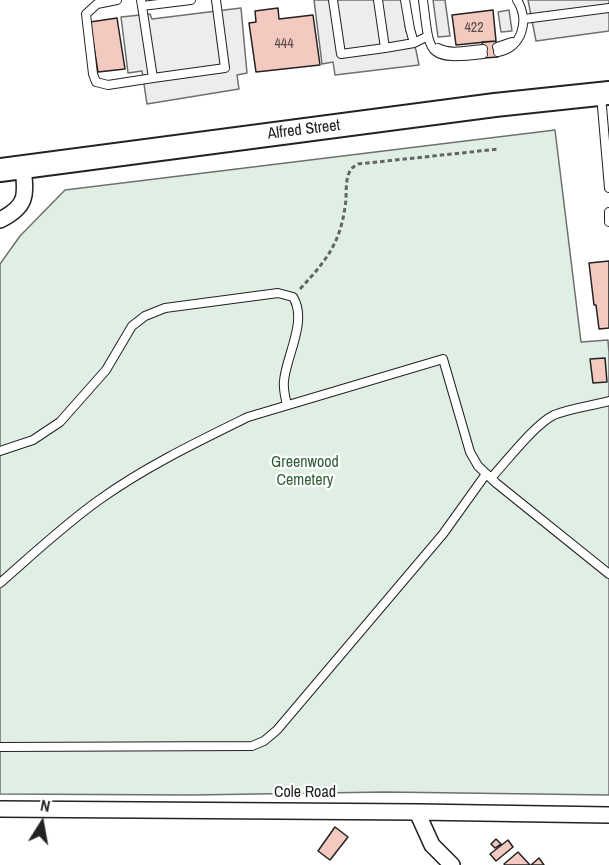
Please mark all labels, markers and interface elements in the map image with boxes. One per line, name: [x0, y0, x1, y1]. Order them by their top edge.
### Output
house number: 422: [464, 20, 484, 36]
house number: 444: [274, 36, 294, 52]
street label: Alfred Street: [267, 116, 341, 144]
park label: Greenwood Cemetery: [271, 453, 339, 491]
street label: Cole Road: [274, 783, 336, 803]
north arrow: [12, 793, 72, 853]
text: N: [39, 794, 52, 817]

